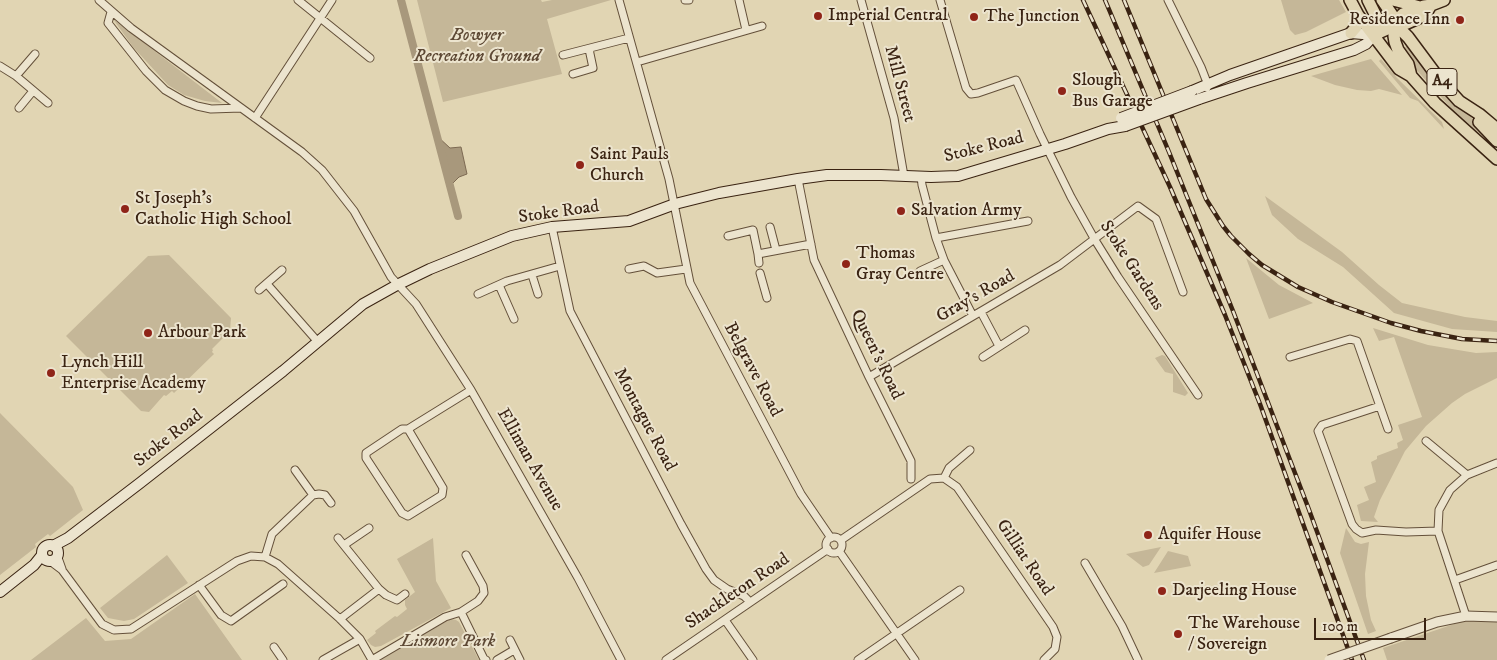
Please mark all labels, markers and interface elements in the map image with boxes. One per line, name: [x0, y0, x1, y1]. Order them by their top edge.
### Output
place label: Imperial Central: [828, 5, 948, 27]
place label: The Junction: [984, 6, 1080, 28]
place label: Residence Inn: [1349, 9, 1450, 31]
marker: Imperial Central: [812, 10, 824, 22]
marker: The Junction: [968, 11, 980, 23]
marker: Residence Inn: [1454, 14, 1466, 26]
park label: Bowyer Recreation Ground: [414, 25, 540, 68]
street label: Mill Street: [878, 43, 920, 125]
road number: A4: [1427, 68, 1457, 95]
place label: Slough Bus Garage: [1072, 70, 1153, 112]
marker: Slough Bus Garage: [1056, 85, 1068, 97]
street label: Stoke Road: [942, 128, 1026, 168]
place label: Saint Pauls Church: [590, 144, 669, 186]
marker: Saint Pauls Church: [574, 159, 586, 171]
place label: St Joseph's Catholic High School: [135, 188, 291, 230]
street label: Stoke Road: [517, 197, 601, 229]
place label: Salvation Army: [911, 200, 1021, 222]
marker: St Joseph's Catholic High School: [119, 203, 131, 215]
marker: Salvation Army: [895, 205, 907, 217]
street label: Stoke Gardens: [1094, 217, 1168, 315]
place label: Thomas Gray Centre: [856, 243, 944, 286]
marker: Thomas Gray Centre: [840, 258, 852, 270]
street label: Gray's Road: [933, 266, 1019, 328]
street label: Queen's Road: [845, 306, 907, 404]
street label: Belgrave Road: [718, 319, 786, 421]
place label: Arbour Park: [158, 322, 246, 344]
marker: Arbour Park: [142, 327, 154, 339]
place label: Lynch Hill Enterprise Academy: [61, 352, 206, 394]
street label: Montague Road: [608, 365, 680, 475]
marker: Lynch Hill Enterprise Academy: [45, 367, 57, 379]
street label: Stoke Road: [130, 405, 208, 473]
street label: Elliman Avenue: [491, 405, 567, 515]
street label: Gilliat Road: [991, 516, 1057, 600]
place label: Aquifer House: [1158, 524, 1261, 546]
marker: Aquifer House: [1142, 529, 1154, 541]
street label: Shackleton Road: [682, 549, 794, 635]
place label: Darjeeling House: [1172, 580, 1297, 602]
marker: Darjeeling House: [1156, 585, 1168, 597]
scale bar: [1317, 608, 1430, 640]
place label: The Warehouse / Sovereign: [1188, 613, 1300, 656]
text: 100 m: [1322, 617, 1358, 636]
marker: The Warehouse / Sovereign: [1172, 628, 1184, 640]
park label: Lismore Park: [401, 631, 495, 653]

